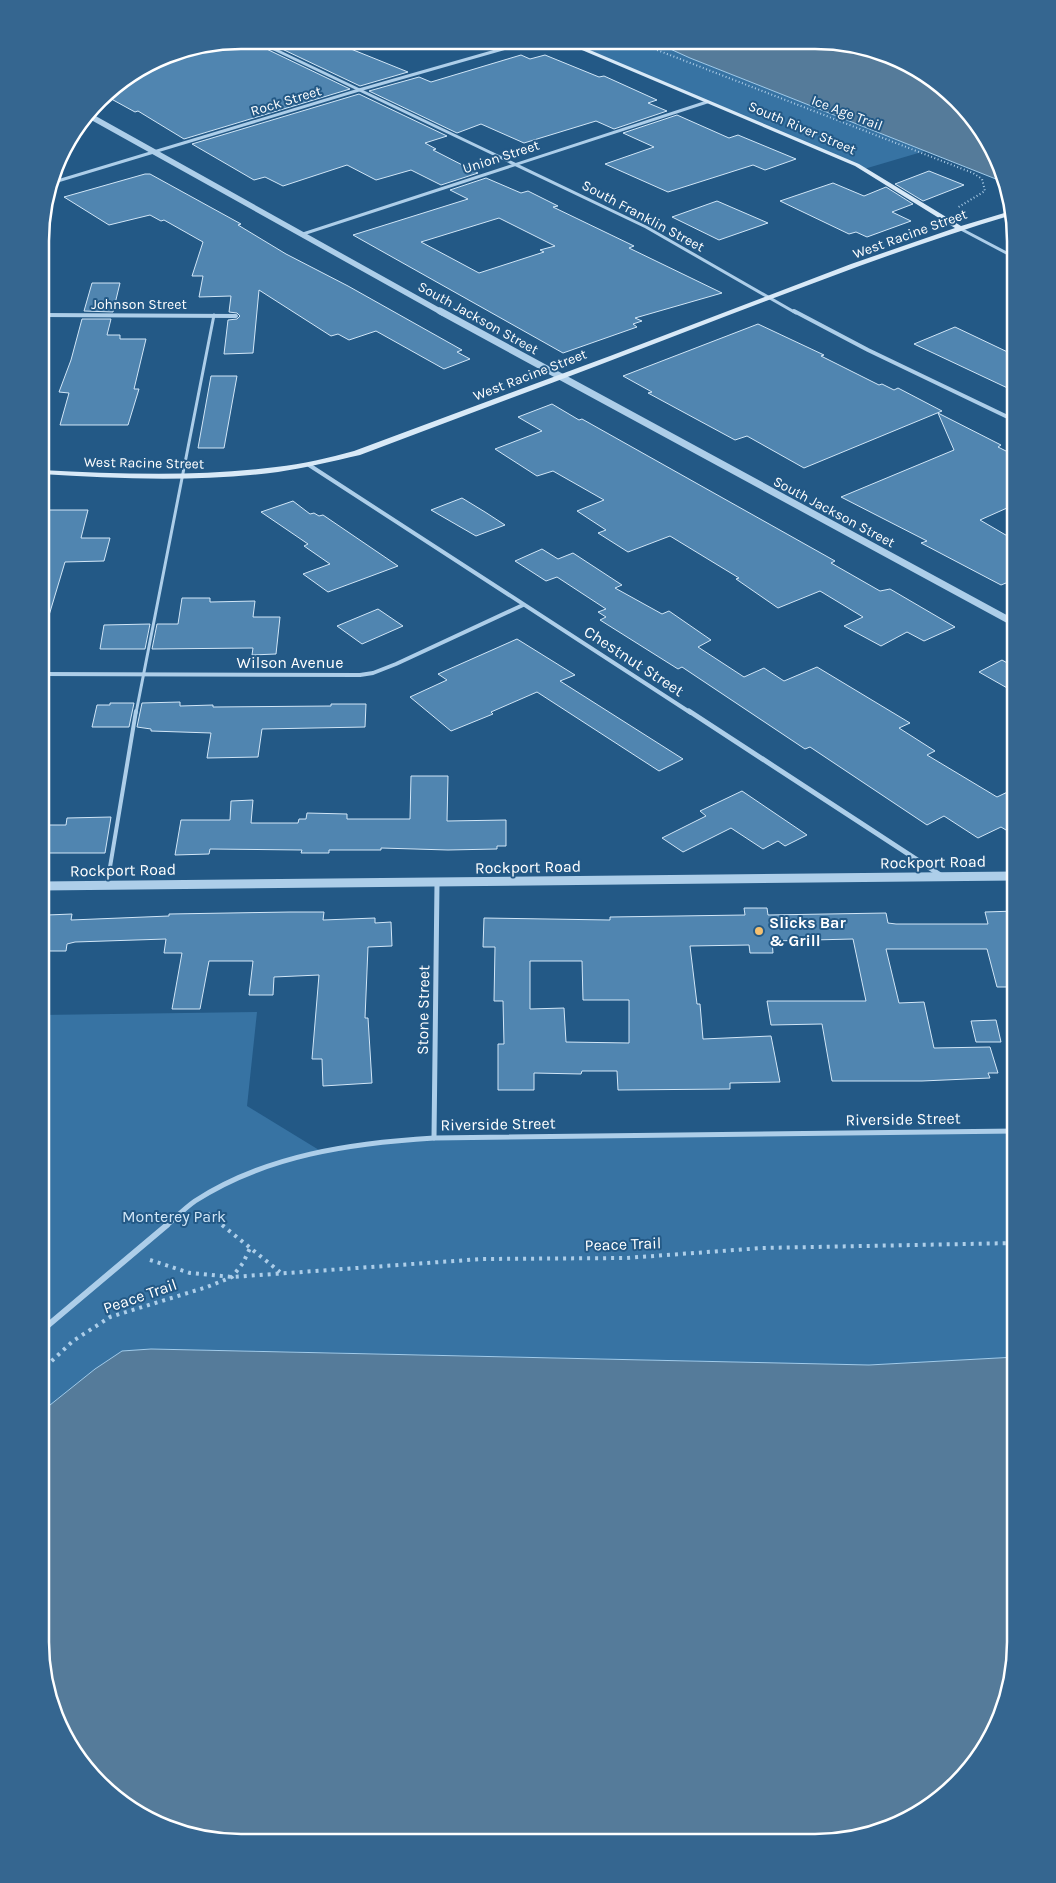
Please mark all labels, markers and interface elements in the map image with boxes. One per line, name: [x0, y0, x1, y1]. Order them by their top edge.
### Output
street label: Rock Street: [249, 82, 323, 120]
street label: Ice Age Trail: [809, 92, 885, 134]
street label: South River Street: [746, 98, 858, 158]
street label: Union Street: [461, 137, 541, 177]
street label: South Franklin Street: [579, 176, 707, 256]
street label: West Racine Street: [851, 205, 969, 263]
street label: South Jackson Street: [415, 278, 541, 358]
street label: Johnson Street: [91, 296, 187, 313]
street label: West Racine Street: [471, 346, 589, 404]
street label: West Racine Street: [84, 453, 204, 473]
street label: South Jackson Street: [770, 473, 898, 551]
street label: Chestnut Street: [581, 622, 687, 700]
street label: Wilson Avenue: [237, 653, 343, 672]
street label: Rockport Road: [880, 852, 986, 872]
street label: Rockport Road: [475, 857, 581, 877]
street label: Rockport Road: [70, 860, 176, 880]
place label: Slicks Bar & Grill: [769, 913, 846, 950]
marker: Slicks Bar & Grill: [753, 925, 765, 937]
street label: Stone Street: [413, 965, 433, 1055]
street label: Riverside Street: [845, 1108, 961, 1130]
street label: Riverside Street: [440, 1113, 556, 1135]
park label: Monterey Park: [122, 1207, 226, 1226]
street label: Peace Trail: [584, 1233, 662, 1255]
street label: Peace Trail: [101, 1275, 179, 1317]

